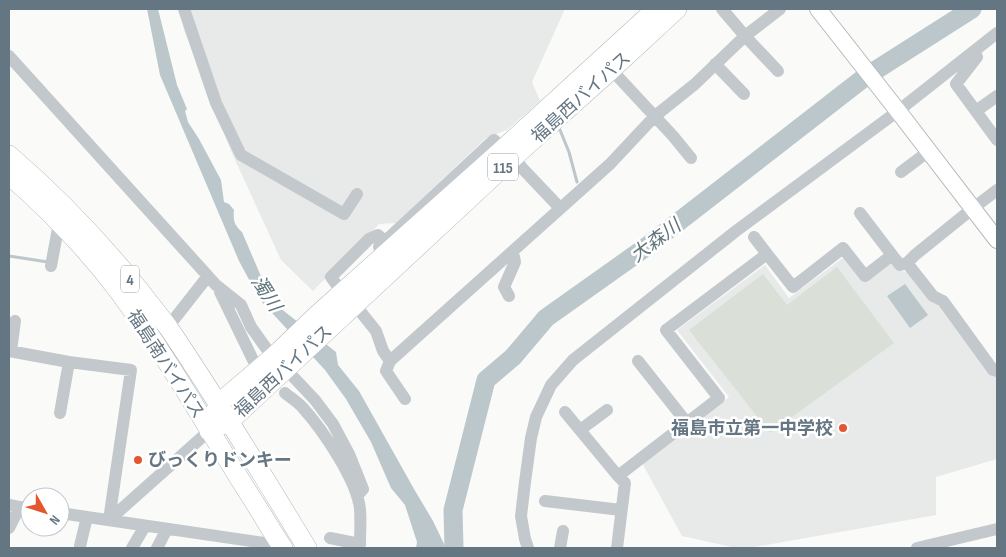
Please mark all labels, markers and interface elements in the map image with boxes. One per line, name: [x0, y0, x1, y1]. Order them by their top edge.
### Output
street label: 福島西バイパス: [528, 48, 635, 147]
road number: 115: [488, 154, 518, 180]
water label: 大森川: [626, 214, 687, 268]
road number: 4: [121, 266, 139, 292]
water label: 濁川: [246, 272, 287, 318]
street label: 福島南バイパス: [123, 306, 209, 423]
street label: 福島西バイパス: [230, 321, 336, 422]
place label: 福島市立第一中学校: [671, 418, 833, 439]
marker: 福島市立第一中学校: [837, 422, 849, 434]
place label: びっくりドンキー: [148, 450, 292, 471]
marker: びっくりドンキー: [132, 454, 144, 466]
north arrow: [20, 487, 70, 537]
text: N: [46, 512, 64, 528]

